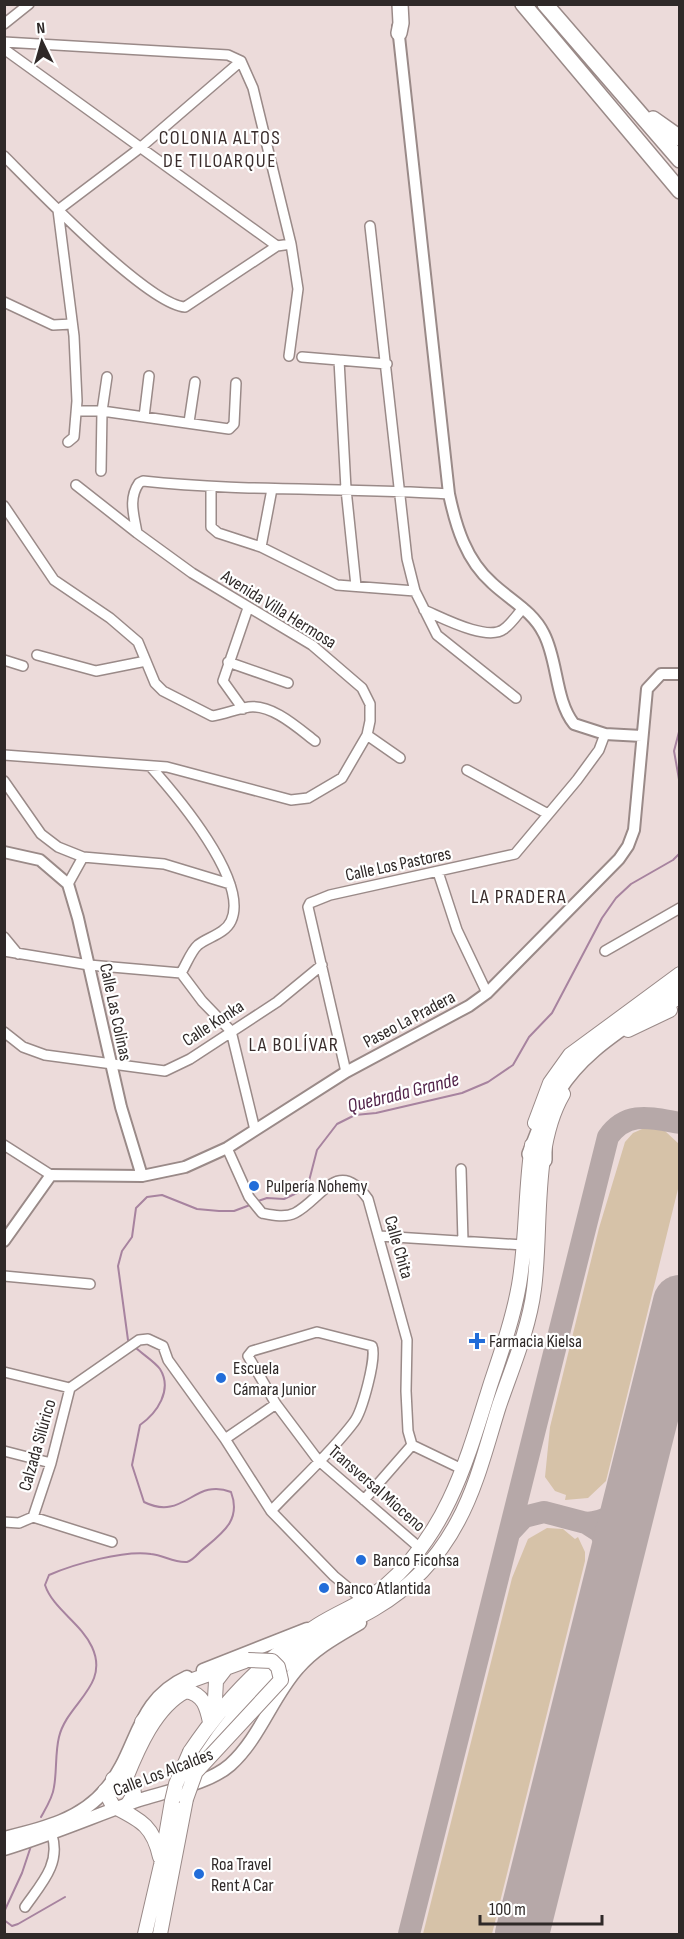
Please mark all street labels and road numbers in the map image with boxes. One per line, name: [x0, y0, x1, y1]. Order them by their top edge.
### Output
street label: Avenida Villa Hermosa: [216, 565, 340, 653]
street label: Calle Los Pastores: [343, 843, 453, 886]
street label: Calle Las Colinas: [95, 961, 136, 1063]
street label: Paseo La Pradera: [360, 986, 459, 1052]
street label: Calle Konka: [179, 996, 248, 1051]
street label: Calle Chita: [380, 1213, 417, 1281]
street label: Calzada Silúrico: [14, 1397, 61, 1493]
street label: Transversal Mioceno: [324, 1441, 429, 1536]
street label: Calle Los Alcaldes: [110, 1744, 216, 1801]

